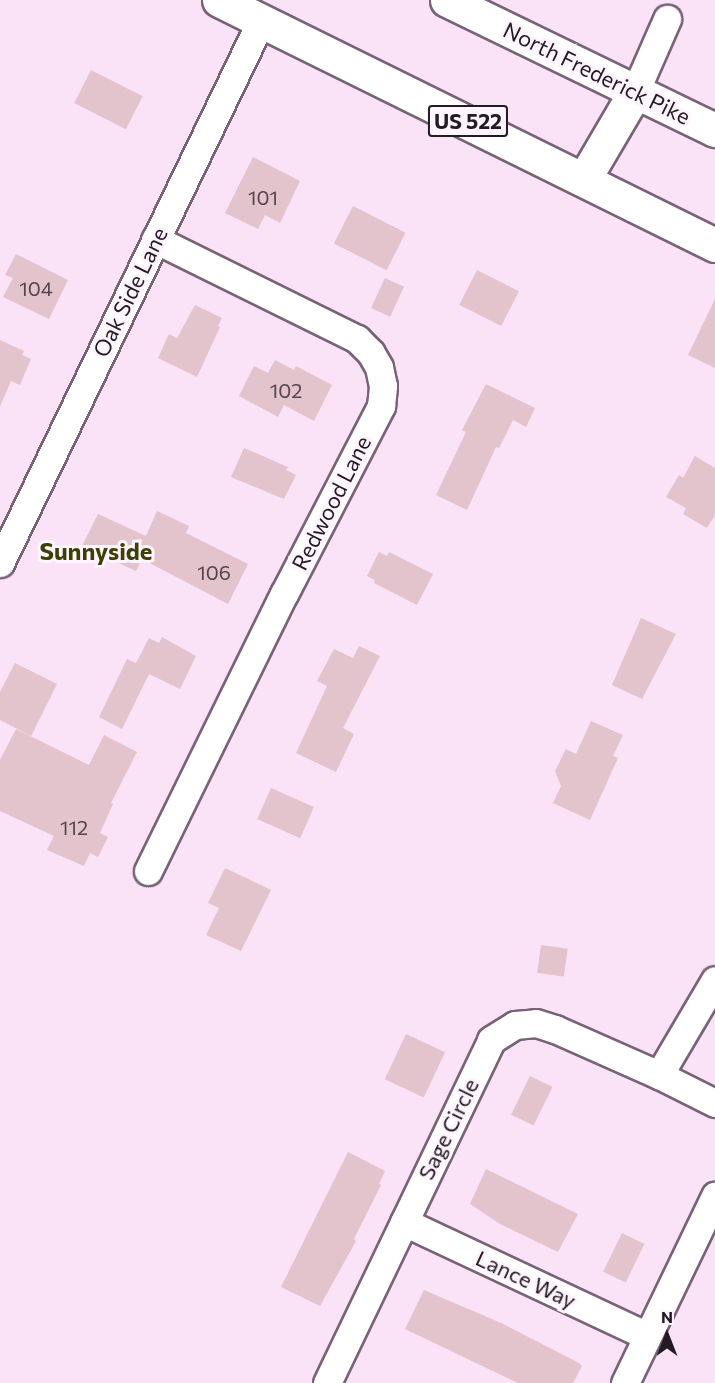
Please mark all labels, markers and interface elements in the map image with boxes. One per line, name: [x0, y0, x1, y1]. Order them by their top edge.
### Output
street label: North Frederick Pike: [499, 16, 695, 130]
road number: US 522: [428, 103, 508, 139]
house number: 101: [248, 185, 278, 209]
street label: Oak Side Lane: [87, 223, 173, 361]
house number: 104: [19, 276, 53, 300]
house number: 102: [270, 378, 302, 402]
street label: Redwood Lane: [286, 431, 376, 575]
district label: Sunnyside: [40, 537, 152, 565]
house number: 106: [197, 560, 231, 584]
house number: 112: [60, 815, 88, 839]
street label: Sage Circle: [412, 1074, 484, 1184]
street label: Lance Way: [472, 1244, 580, 1314]
north arrow: [637, 1305, 697, 1365]
text: N: [661, 1307, 673, 1326]

